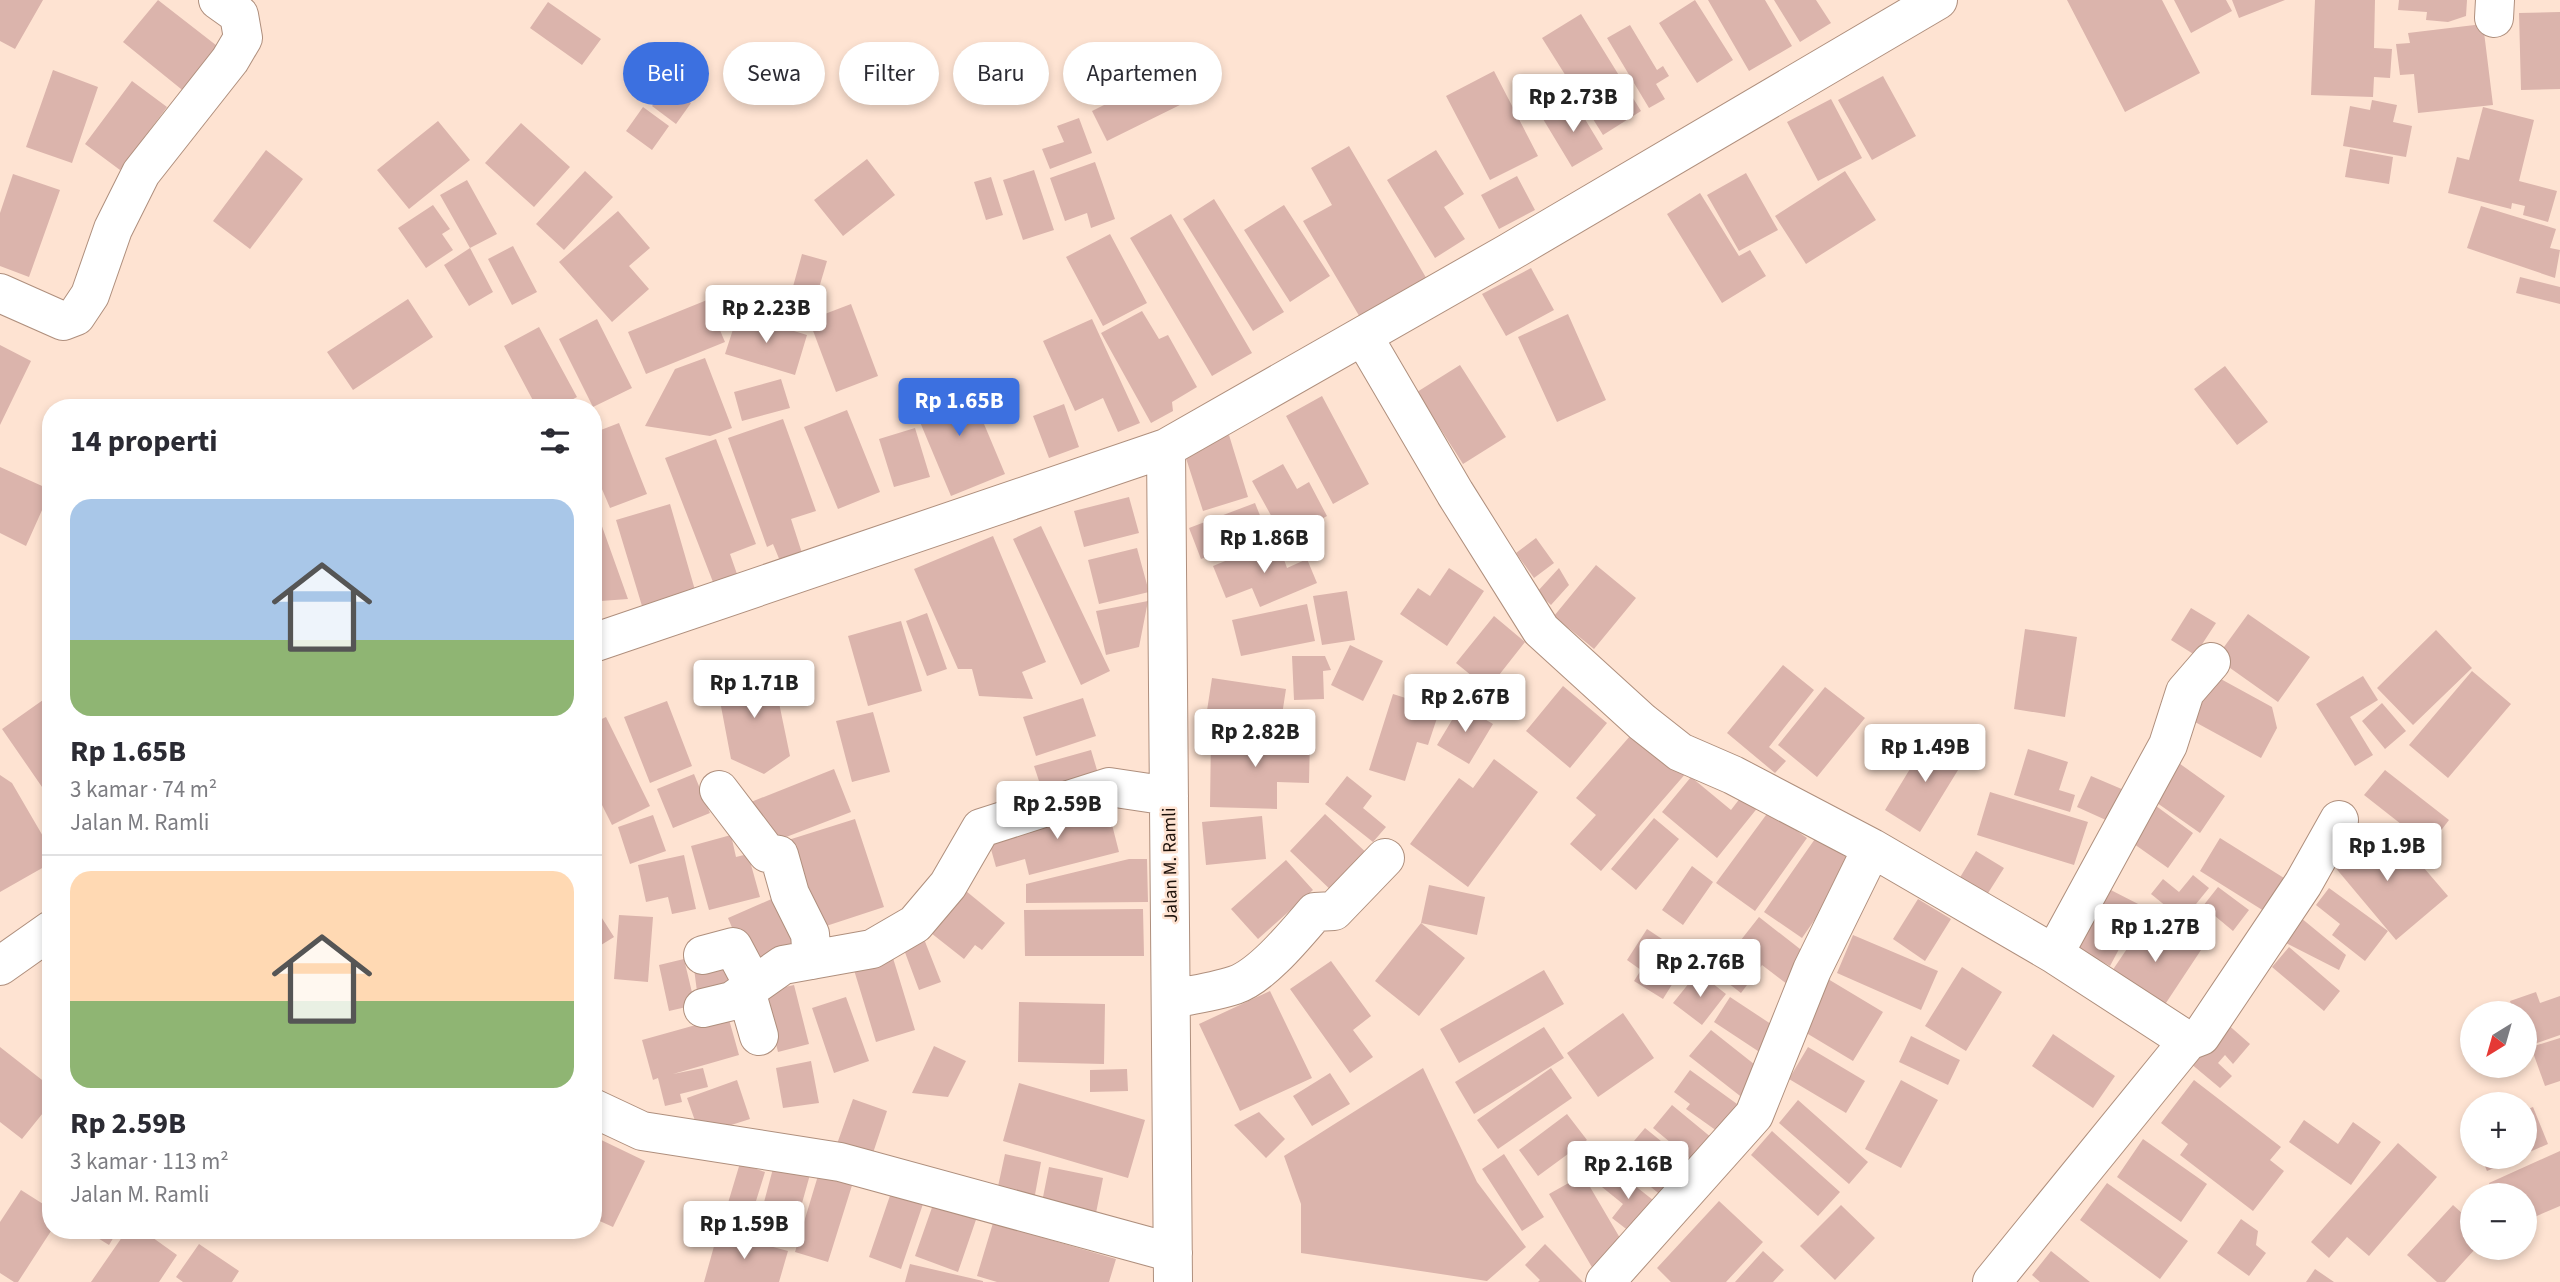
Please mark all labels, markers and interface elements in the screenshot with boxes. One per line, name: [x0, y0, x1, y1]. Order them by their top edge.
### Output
chip: Beli: [623, 42, 709, 105]
chip: Sewa: [723, 42, 825, 105]
chip: Filter: [839, 42, 939, 105]
chip: Baru: [953, 42, 1049, 105]
chip: Apartemen: [1063, 42, 1222, 105]
pin: Rp 2.73B: [1501, 74, 1645, 134]
text: Rp 2.73B: [1528, 80, 1618, 113]
pin: Rp 2.23B: [694, 286, 838, 345]
text: Rp 2.23B: [721, 291, 811, 324]
pin: Rp 1.65B: [887, 378, 1031, 438]
text: Rp 1.65B: [914, 384, 1004, 417]
text: 14 properti: [70, 420, 218, 463]
icon: filters: [536, 422, 574, 460]
pin: Rp 1.86B: [1192, 516, 1336, 575]
text: Rp 1.86B: [1219, 521, 1309, 554]
icon: home: [259, 544, 385, 670]
pin: Rp 1.71B: [682, 660, 826, 720]
text: Rp 1.71B: [709, 666, 799, 699]
pin: Rp 2.67B: [1393, 674, 1537, 734]
text: Rp 2.67B: [1420, 680, 1510, 713]
pin: Rp 2.82B: [1183, 710, 1327, 769]
text: Rp 2.82B: [1210, 715, 1300, 748]
pin: Rp 1.49B: [1853, 724, 1997, 784]
text: Rp 1.65B: [70, 730, 186, 773]
text: Rp 1.49B: [1880, 730, 1970, 763]
text: 3 kamar · 74 m²: [70, 773, 217, 806]
pin: Rp 2.59B: [985, 782, 1129, 841]
text: Rp 2.59B: [1012, 787, 1102, 820]
text: Jalan M. Ramli: [70, 806, 209, 839]
street label: Jalan M. Ramli: [1156, 807, 1185, 923]
pin: Rp 1.9B: [2322, 824, 2452, 883]
text: Rp 1.9B: [2349, 829, 2425, 862]
pin: Rp 1.27B: [2083, 904, 2227, 964]
text: Rp 1.27B: [2110, 910, 2200, 943]
icon: home: [259, 916, 385, 1042]
pin: Rp 2.76B: [1628, 940, 1772, 999]
text: Rp 2.76B: [1655, 945, 1745, 978]
north arrow: [2460, 1001, 2538, 1078]
map controls: [2460, 1001, 2537, 1260]
button: +: [2460, 1092, 2537, 1169]
text: Rp 2.59B: [70, 1102, 186, 1145]
pin: Rp 2.16B: [1556, 1142, 1700, 1201]
text: 3 kamar · 113 m²: [70, 1145, 229, 1178]
text: Rp 2.16B: [1583, 1147, 1673, 1180]
text: Jalan M. Ramli: [70, 1178, 209, 1211]
button: −: [2460, 1183, 2537, 1260]
pin: Rp 1.59B: [672, 1202, 816, 1261]
text: Rp 1.59B: [699, 1207, 789, 1240]

